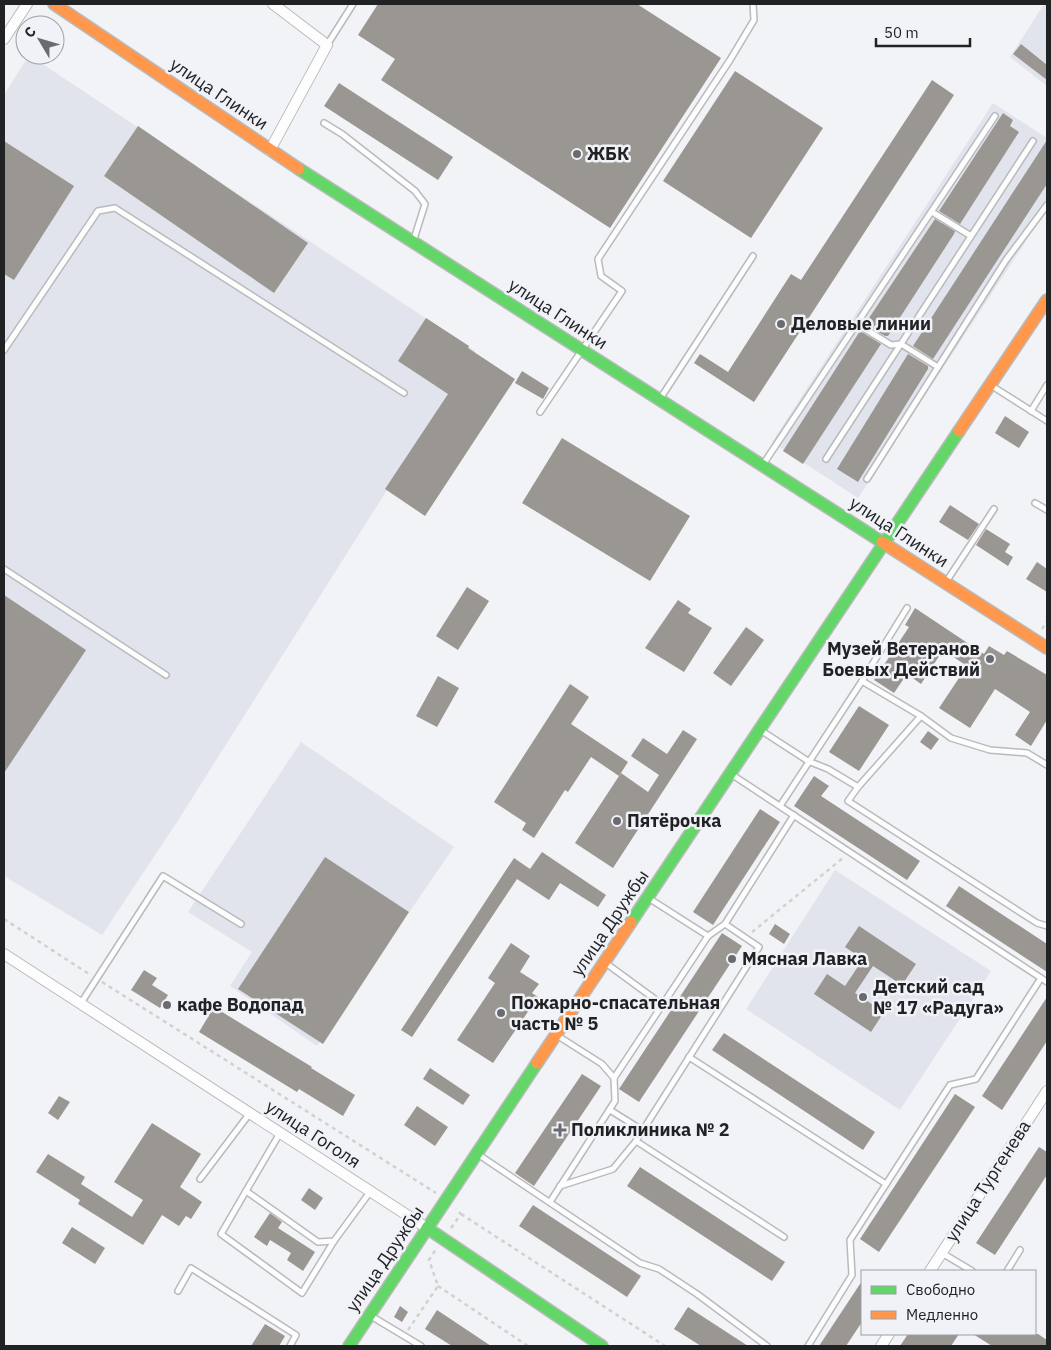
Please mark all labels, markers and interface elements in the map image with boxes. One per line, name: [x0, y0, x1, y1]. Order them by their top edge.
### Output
north arrow: [15, 15, 65, 65]
scale bar: [876, 15, 970, 47]
text: С: [20, 23, 40, 41]
text: 50 m: [884, 23, 919, 42]
street label: улица Глинки: [166, 52, 273, 135]
place label: ЖБК: [587, 142, 629, 165]
marker: ЖБК: [571, 148, 583, 160]
street label: улица Глинки: [504, 273, 612, 354]
place label: Деловые линии: [791, 312, 931, 335]
marker: Деловые линии: [775, 318, 787, 330]
street label: улица Глинки: [845, 491, 953, 572]
place label: Музей Ветеранов Боевых Действий: [822, 637, 980, 681]
marker: Музей Ветеранов Боевых Действий: [984, 653, 996, 665]
place label: Пятёрочка: [627, 809, 721, 832]
marker: Пятёрочка: [611, 815, 623, 827]
street label: улица Дружбы: [566, 865, 654, 980]
place label: Мясная Лавка: [742, 947, 867, 970]
marker: Мясная Лавка: [726, 953, 738, 965]
place label: Детский сад № 17 «Радуга»: [873, 975, 1004, 1019]
place label: Пожарно-спасательная часть № 5: [511, 991, 720, 1035]
marker: Детский сад № 17 «Радуга»: [857, 991, 869, 1003]
place label: кафе Водопад: [177, 993, 304, 1016]
marker: кафе Водопад: [161, 999, 173, 1011]
marker: Пожарно-спасательная часть № 5: [495, 1007, 507, 1019]
street label: улица Гоголя: [261, 1094, 365, 1173]
street label: улица Тургенева: [940, 1115, 1036, 1246]
place label: Поликлиника № 2: [571, 1118, 730, 1141]
marker: Поликлиника № 2: [553, 1123, 567, 1137]
street label: улица Дружбы: [341, 1201, 429, 1316]
legend: [861, 1270, 1036, 1335]
text: Свободно: [906, 1280, 975, 1299]
text: Медленно: [906, 1305, 978, 1324]

